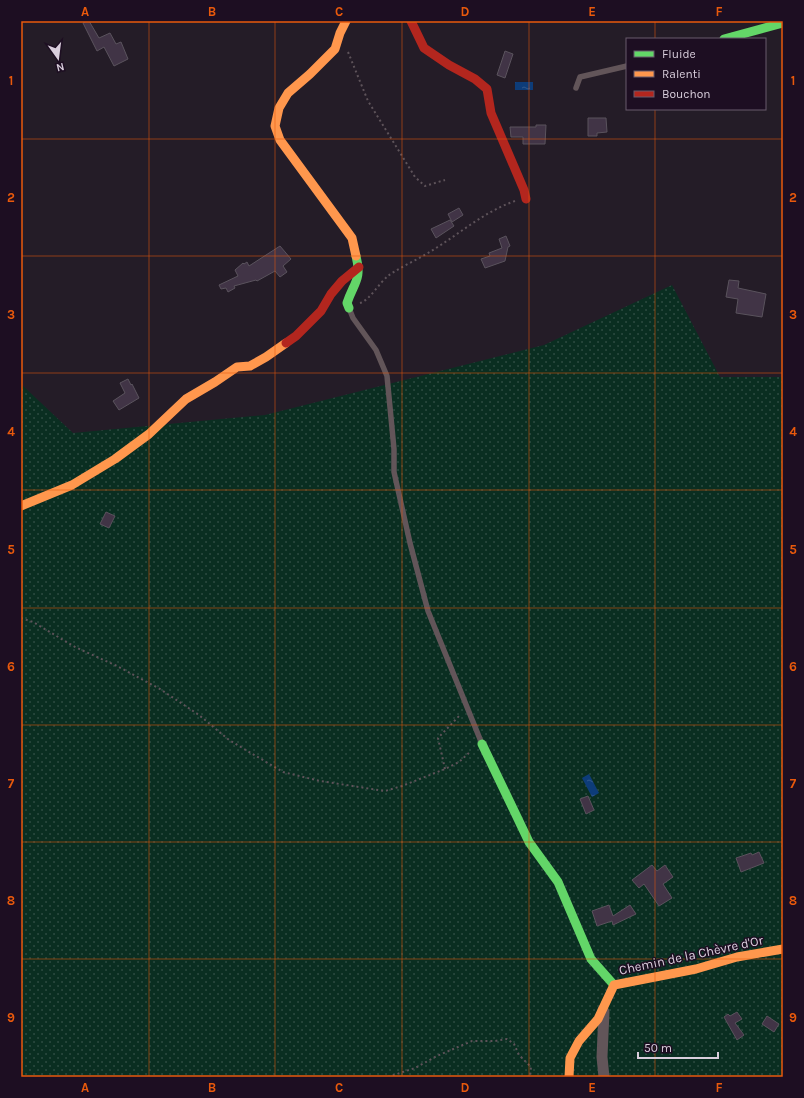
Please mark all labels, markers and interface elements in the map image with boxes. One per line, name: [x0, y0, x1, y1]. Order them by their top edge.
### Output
text: A: [81, 4, 89, 19]
text: B: [208, 4, 216, 19]
text: C: [335, 4, 343, 19]
text: D: [461, 4, 470, 19]
text: E: [588, 4, 596, 19]
text: F: [715, 4, 723, 19]
north arrow: [38, 38, 78, 78]
legend: [626, 38, 766, 110]
text: Fluide: [662, 47, 696, 61]
text: N: [55, 60, 66, 74]
text: Ralenti: [662, 67, 701, 81]
text: 1: [9, 73, 13, 88]
text: 1: [791, 73, 795, 88]
text: Bouchon: [662, 87, 711, 101]
text: 2: [7, 190, 15, 205]
text: 2: [789, 190, 797, 205]
text: 3: [7, 307, 15, 322]
text: 3: [789, 307, 797, 322]
text: 4: [7, 424, 15, 439]
text: 4: [789, 424, 797, 439]
text: 5: [7, 542, 15, 557]
text: 5: [789, 542, 797, 557]
text: 6: [7, 659, 15, 674]
text: 6: [789, 659, 797, 674]
text: 7: [8, 776, 15, 791]
text: 7: [790, 776, 797, 791]
text: 8: [7, 893, 15, 908]
text: 8: [789, 893, 797, 908]
street label: Chemin de la Chèvre d'Or: [618, 932, 765, 978]
text: 9: [7, 1010, 15, 1025]
text: 9: [789, 1010, 797, 1025]
scale bar: [638, 1034, 718, 1060]
text: 50 m: [644, 1041, 672, 1055]
text: A: [81, 1080, 89, 1095]
text: B: [208, 1080, 216, 1095]
text: C: [335, 1080, 343, 1095]
text: D: [461, 1080, 470, 1095]
text: E: [588, 1080, 596, 1095]
text: F: [715, 1080, 723, 1095]

